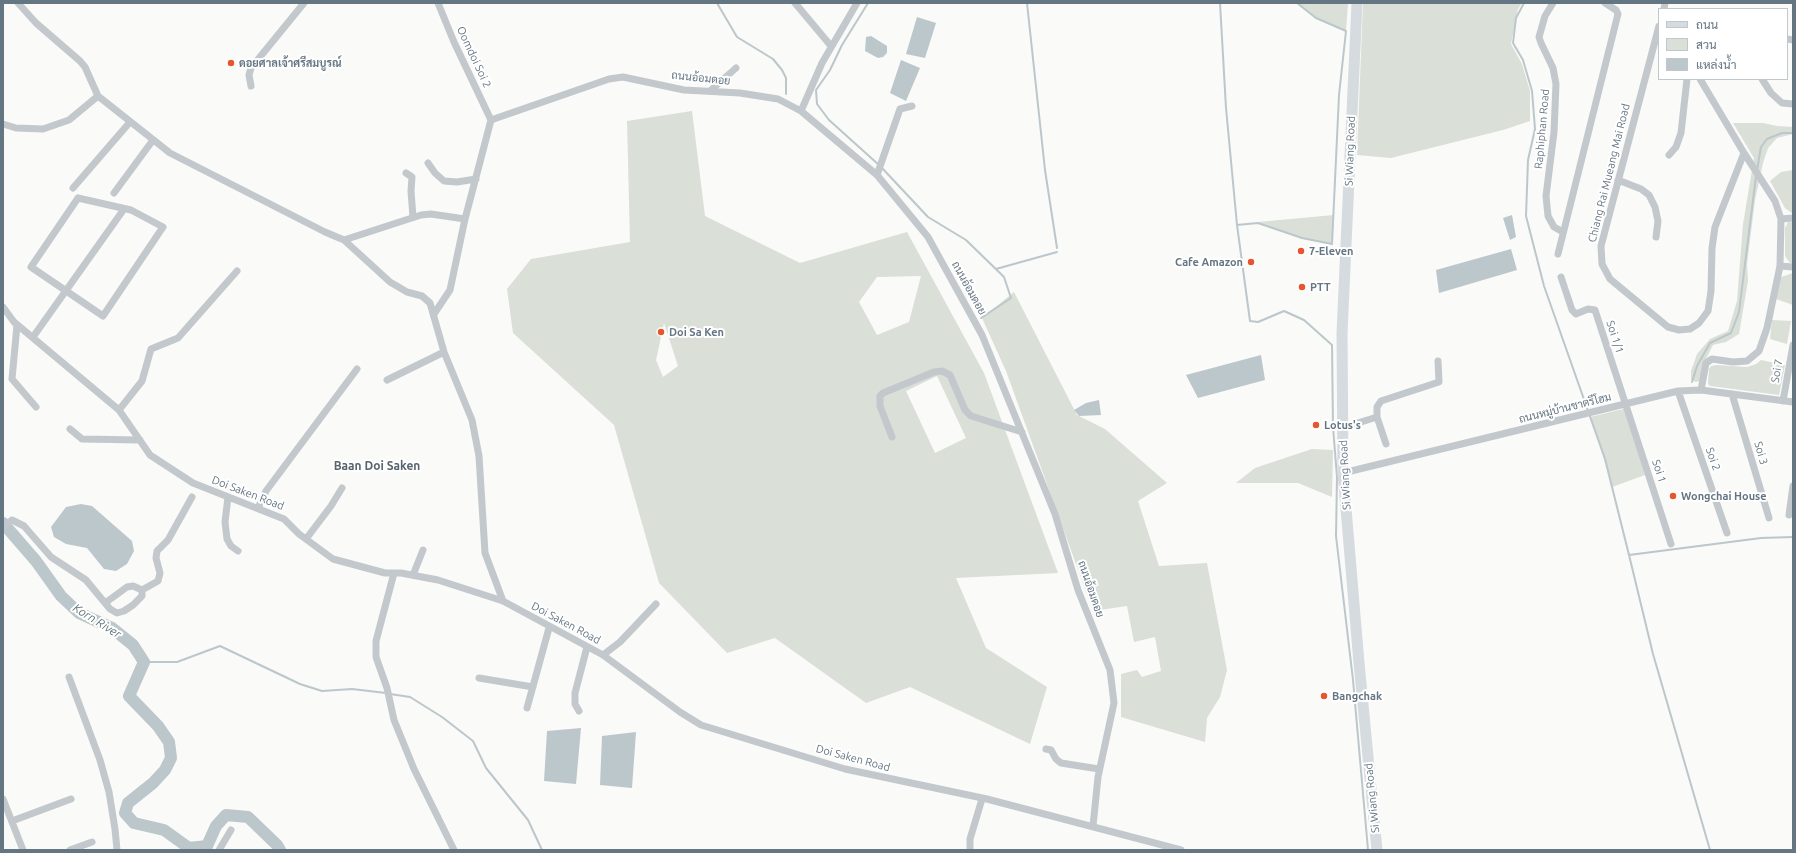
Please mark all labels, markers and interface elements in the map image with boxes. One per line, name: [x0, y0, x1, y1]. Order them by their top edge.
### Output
legend: [1658, 8, 1788, 80]
text: ถนน: [1696, 18, 1718, 31]
street label: Oomdoi Soi 2: [454, 24, 494, 90]
text: สวน: [1696, 38, 1717, 51]
place label: ดอยศาลเจ้าศรีสมบูรณ์: [239, 56, 342, 70]
marker: ดอยศาลเจ้าศรีสมบูรณ์: [226, 58, 236, 68]
text: แหล่งน้ำ: [1696, 58, 1736, 71]
street label: ถนนอ้อมดอย: [671, 68, 731, 88]
street label: Raphiphan Road: [1532, 88, 1552, 170]
street label: Chiang Rai Mueang Mai Road: [1585, 102, 1633, 244]
street label: Si Wiang Road: [1342, 116, 1358, 186]
place label: 7-Eleven: [1309, 244, 1354, 258]
marker: 7-Eleven: [1296, 246, 1306, 256]
place label: Cafe Amazon: [1175, 255, 1243, 269]
marker: Cafe Amazon: [1246, 257, 1256, 267]
street label: ถนนอ้อมดอย: [949, 259, 989, 317]
place label: PTT: [1310, 280, 1331, 294]
marker: PTT: [1297, 282, 1307, 292]
street label: Soi 1/1: [1603, 319, 1627, 355]
place label: Doi Sa Ken: [669, 325, 724, 339]
marker: Doi Sa Ken: [656, 327, 666, 337]
street label: Soi 7: [1768, 358, 1786, 384]
street label: ถนนหมู่บ้านชาตรีโฮม: [1517, 390, 1613, 426]
place label: Lotus's: [1324, 418, 1361, 432]
marker: Lotus's: [1311, 420, 1321, 430]
street label: Si Wiang Road: [1337, 440, 1353, 510]
street label: Soi 3: [1751, 440, 1771, 466]
street label: Soi 2: [1703, 446, 1723, 472]
street label: Soi 1: [1649, 458, 1669, 484]
district label: Baan Doi Saken: [334, 459, 420, 473]
street label: Doi Saken Road: [210, 473, 286, 513]
place label: Wongchai House: [1681, 489, 1767, 503]
marker: Wongchai House: [1668, 491, 1678, 501]
street label: ถนนอ้อมดอย: [1075, 559, 1107, 619]
street label: Doi Saken Road: [529, 599, 603, 647]
water label: Korn River: [70, 601, 124, 641]
place label: Bangchak: [1332, 689, 1382, 703]
marker: Bangchak: [1319, 691, 1329, 701]
street label: Doi Saken Road: [814, 742, 892, 774]
street label: Si Wiang Road: [1362, 762, 1382, 834]

